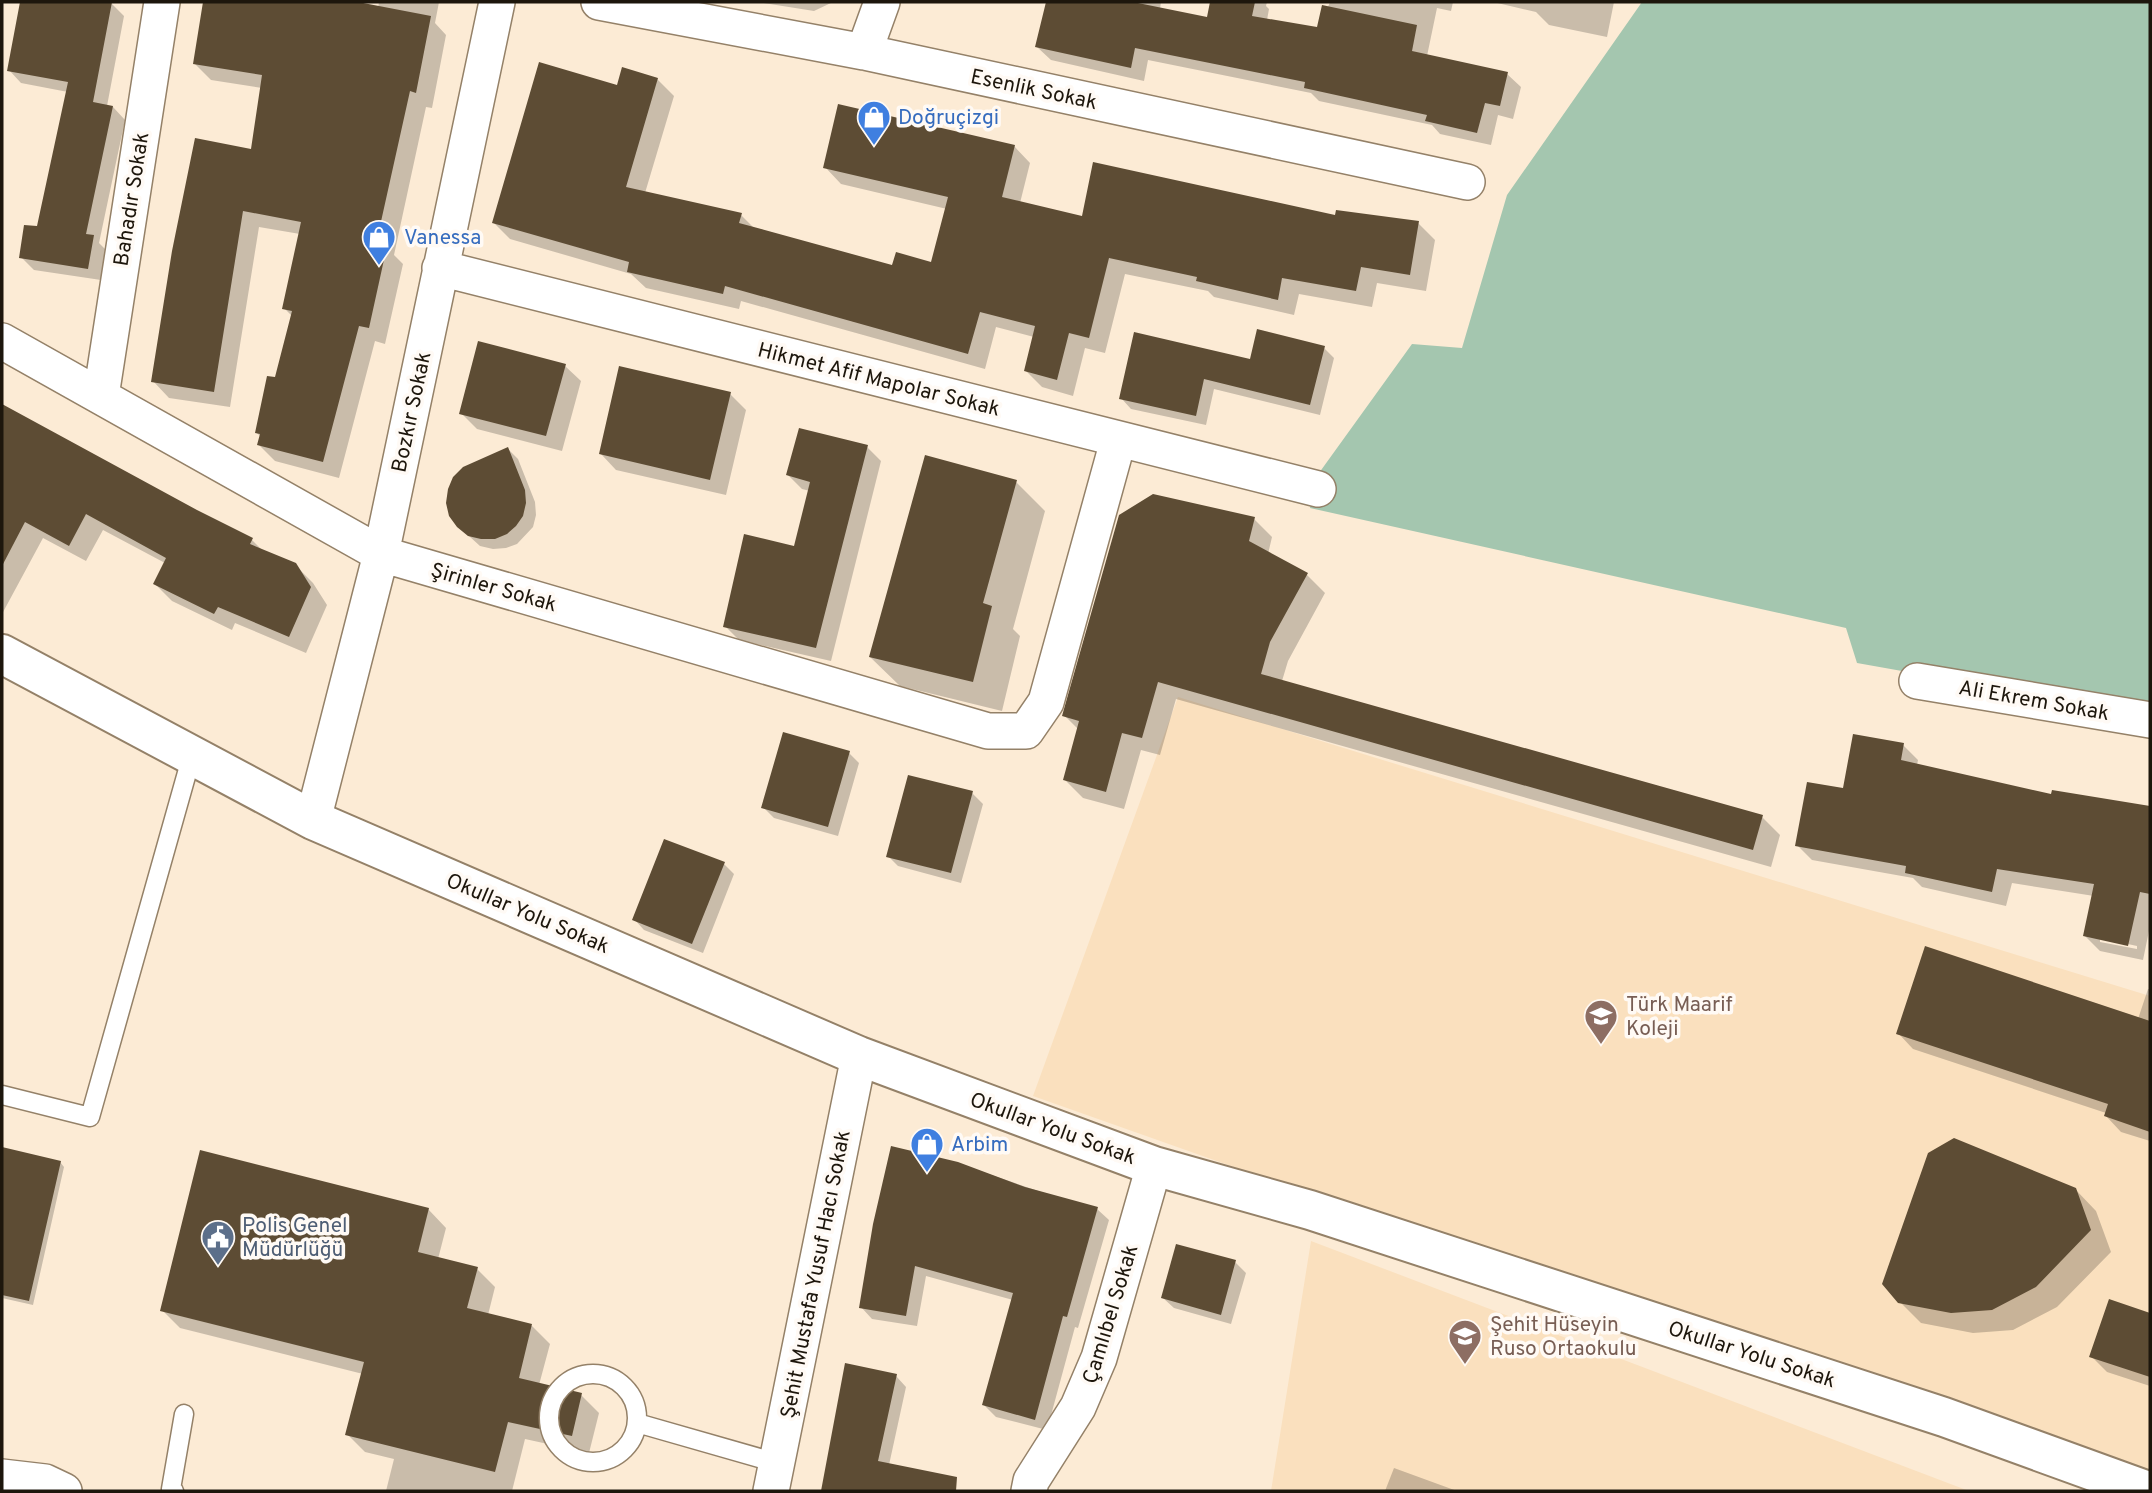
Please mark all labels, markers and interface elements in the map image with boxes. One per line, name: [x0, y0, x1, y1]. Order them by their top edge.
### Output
street label: Esenlik Sokak: [968, 64, 1100, 117]
shop icon: Doğruçizgi: [855, 98, 893, 147]
place label: Doğruçizgi: [898, 105, 999, 132]
street label: Bahadır Sokak: [109, 130, 156, 268]
shop icon: Vanessa: [360, 218, 398, 267]
place label: Vanessa: [404, 225, 481, 252]
street label: Hikmet Afif Mapolar Sokak: [755, 337, 1003, 424]
street label: Bozkır Sokak: [387, 349, 438, 475]
street label: Şirinler Sokak: [427, 558, 560, 619]
street label: Ali Ekrem Sokak: [1956, 675, 2111, 728]
street label: Okullar Yolu Sokak: [442, 868, 613, 961]
place label: Türk Maarif Koleji: [1626, 992, 1733, 1043]
school or university icon: Türk Maarif Koleji: [1582, 997, 1620, 1046]
street label: Okullar Yolu Sokak: [966, 1087, 1139, 1172]
shop icon: Arbim: [908, 1125, 946, 1174]
street label: Şehit Mustafa Yusuf Hacı Sokak: [775, 1128, 858, 1421]
place label: Arbim: [951, 1132, 1008, 1159]
place label: Polis Genel Müdürlüğü: [242, 1213, 348, 1264]
public building icon: Polis Genel Müdürlüğü: [199, 1218, 237, 1267]
street label: Çamlıbel Sokak: [1077, 1242, 1145, 1387]
place label: Şehit Hüseyin Ruso Ortaokulu: [1490, 1312, 1636, 1363]
street label: Okullar Yolu Sokak: [1664, 1316, 1839, 1395]
school or university icon: Şehit Hüseyin Ruso Ortaokulu: [1446, 1317, 1484, 1366]

